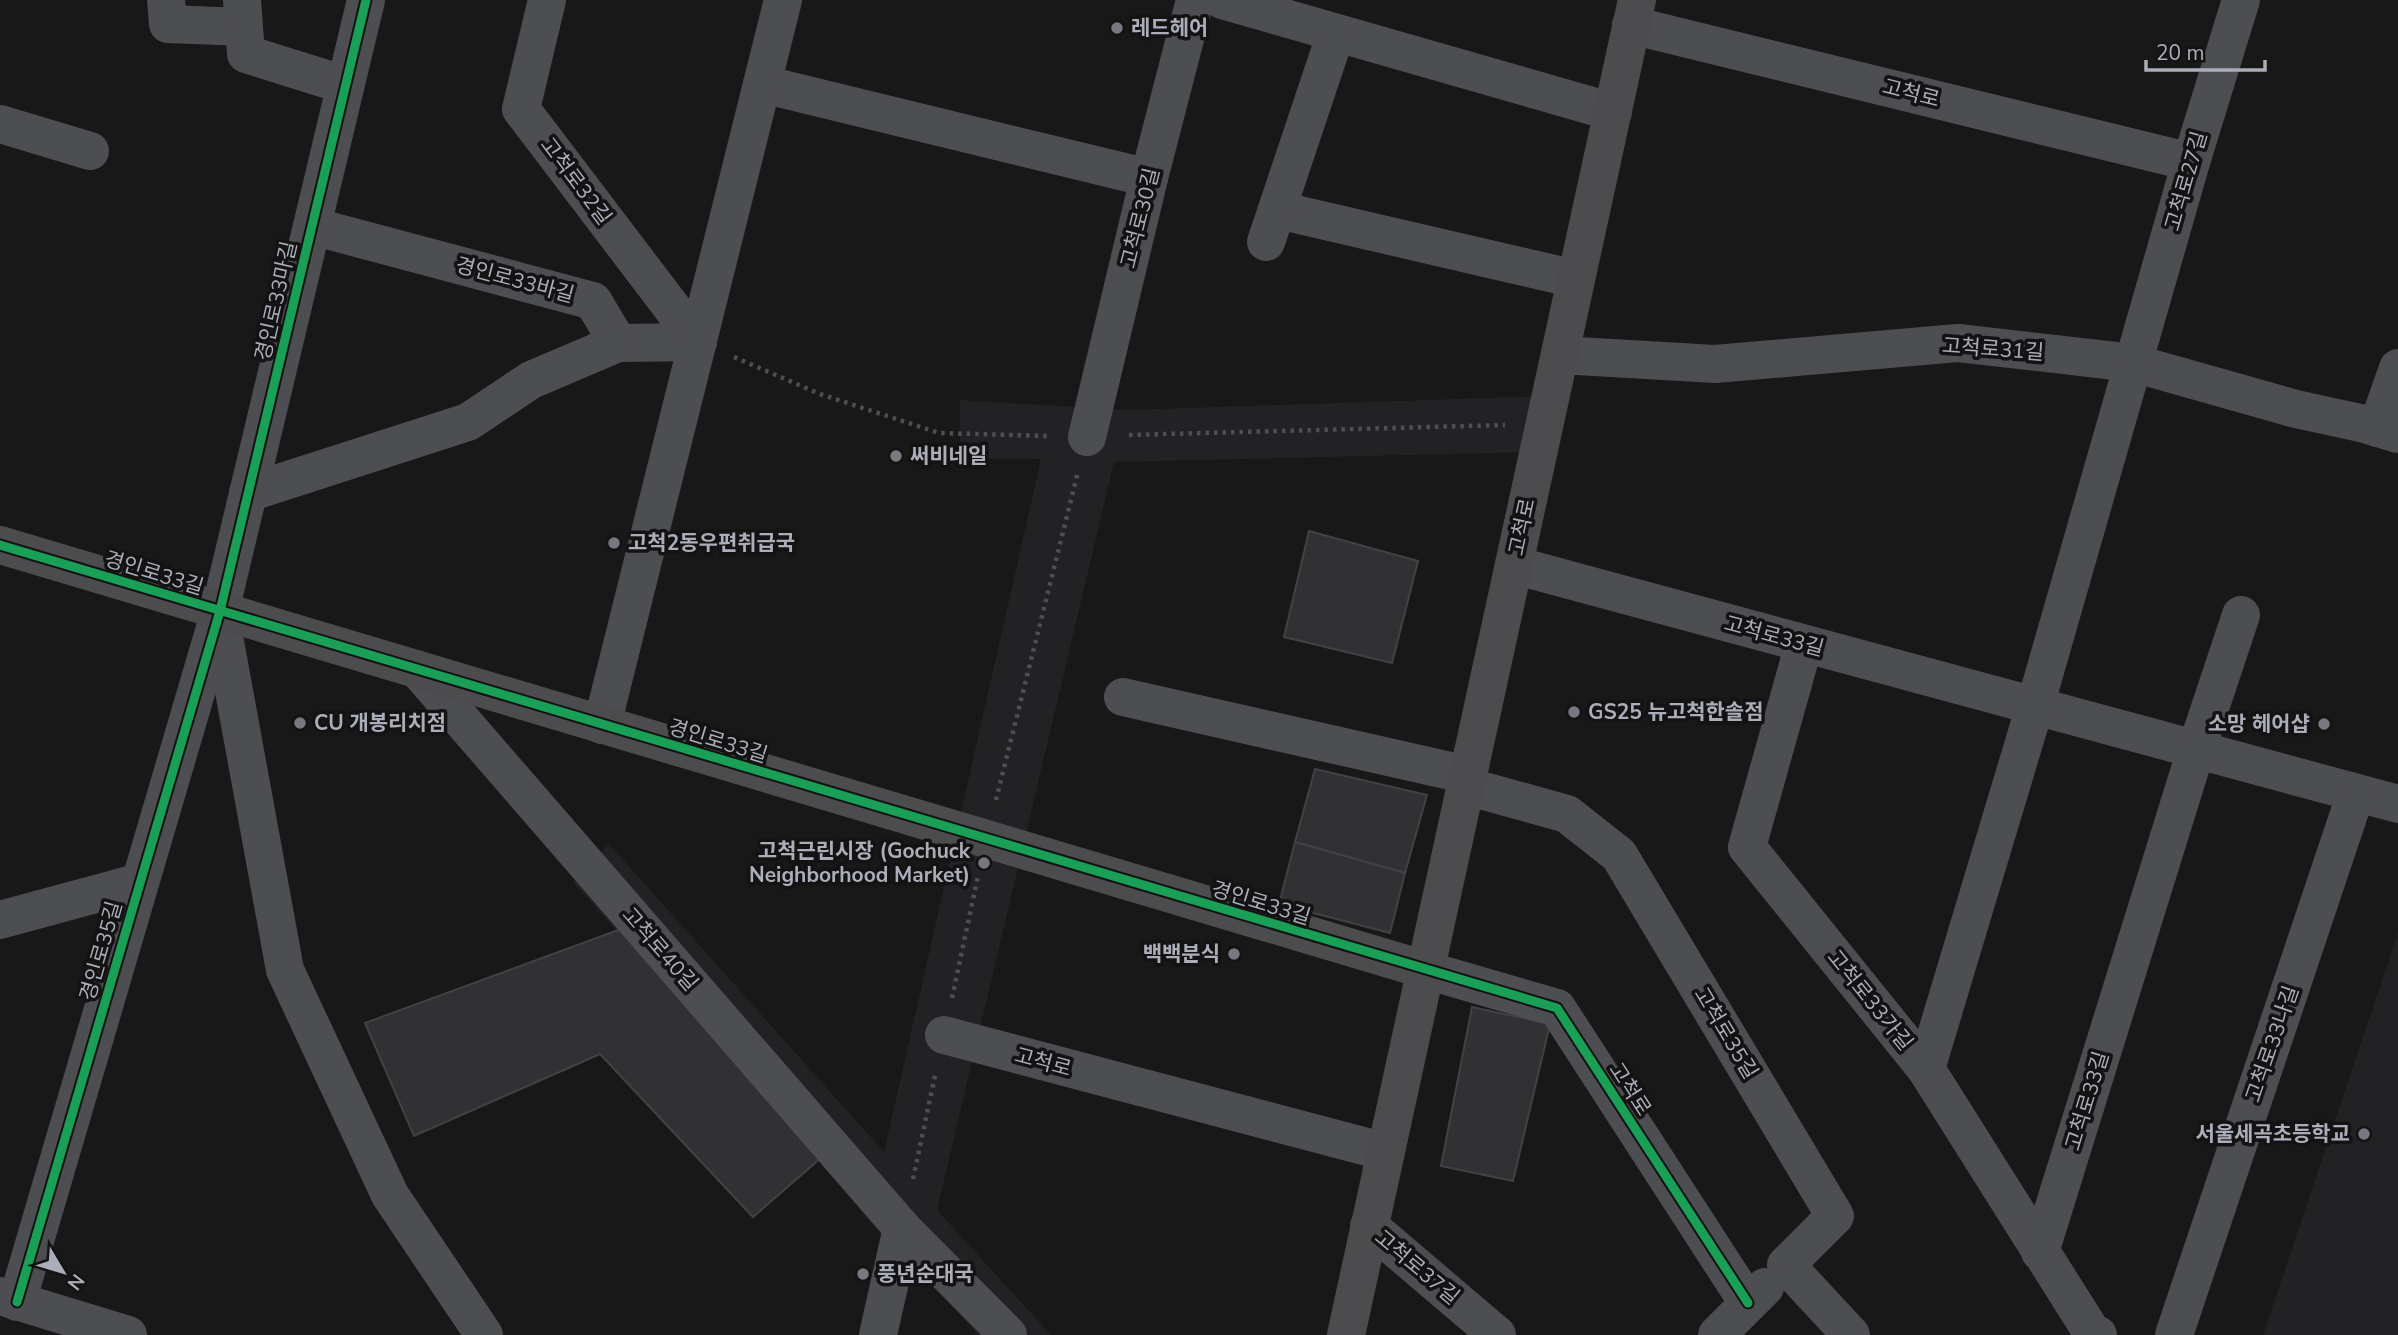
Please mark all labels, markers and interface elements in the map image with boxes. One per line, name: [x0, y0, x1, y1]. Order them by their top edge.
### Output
place label: 레드헤어: [1131, 14, 1208, 42]
marker: 레드헤어: [1109, 20, 1125, 36]
scale bar: [2146, 28, 2265, 72]
text: 20 m: [2156, 39, 2205, 67]
street label: 고척로: [1879, 72, 1943, 114]
street label: 고척로27길: [2158, 128, 2214, 234]
street label: 고척로32길: [534, 132, 618, 230]
street label: 고척로30길: [1114, 165, 1166, 271]
street label: 경인로33마길: [249, 239, 303, 363]
street label: 경인로33바길: [453, 251, 577, 309]
street label: 고척로31길: [1941, 331, 2045, 367]
place label: 써비네일: [910, 442, 987, 470]
marker: 써비네일: [888, 448, 904, 464]
street label: 고척로: [1502, 496, 1542, 558]
place label: 고척2동우편취급국: [628, 529, 795, 557]
marker: 고척2동우편취급국: [606, 535, 622, 551]
street label: 경인로33길: [101, 545, 207, 601]
street label: 고척로33길: [1721, 609, 1827, 663]
place label: GS25 뉴고척한솔점: [1588, 698, 1764, 726]
marker: GS25 뉴고척한솔점: [1566, 704, 1582, 720]
place label: CU 개봉리치점: [314, 709, 446, 737]
place label: 소망 헤어샵: [2208, 710, 2310, 738]
street label: 경인로33길: [665, 713, 771, 769]
marker: CU 개봉리치점: [292, 715, 308, 731]
marker: 소망 헤어샵: [2316, 716, 2332, 732]
place label: 고척근린시장 (Gochuck Neighborhood Market): [749, 837, 971, 889]
marker: 고척근린시장 (Gochuck Neighborhood Market): [976, 855, 992, 871]
street label: 경인로33길: [1208, 875, 1314, 931]
street label: 경인로35길: [73, 898, 129, 1004]
street label: 고척로40길: [616, 901, 704, 997]
place label: 백백분식: [1143, 940, 1220, 968]
street label: 고척로33가길: [1821, 944, 1919, 1056]
marker: 백백분식: [1226, 946, 1242, 962]
street label: 고척로35길: [1688, 982, 1764, 1084]
street label: 고척로33나길: [2239, 982, 2305, 1106]
street label: 고척로: [1011, 1041, 1075, 1083]
street label: 고척로33길: [2059, 1048, 2115, 1154]
street label: 고척로: [1602, 1057, 1658, 1121]
place label: 서울세곡초등학교: [2195, 1120, 2350, 1148]
marker: 서울세곡초등학교: [2356, 1126, 2372, 1142]
street label: 고척로37길: [1369, 1223, 1465, 1311]
north arrow: [28, 1237, 98, 1307]
place label: 풍년순대국: [877, 1260, 974, 1288]
marker: 풍년순대국: [855, 1266, 871, 1282]
text: N: [61, 1268, 90, 1295]

